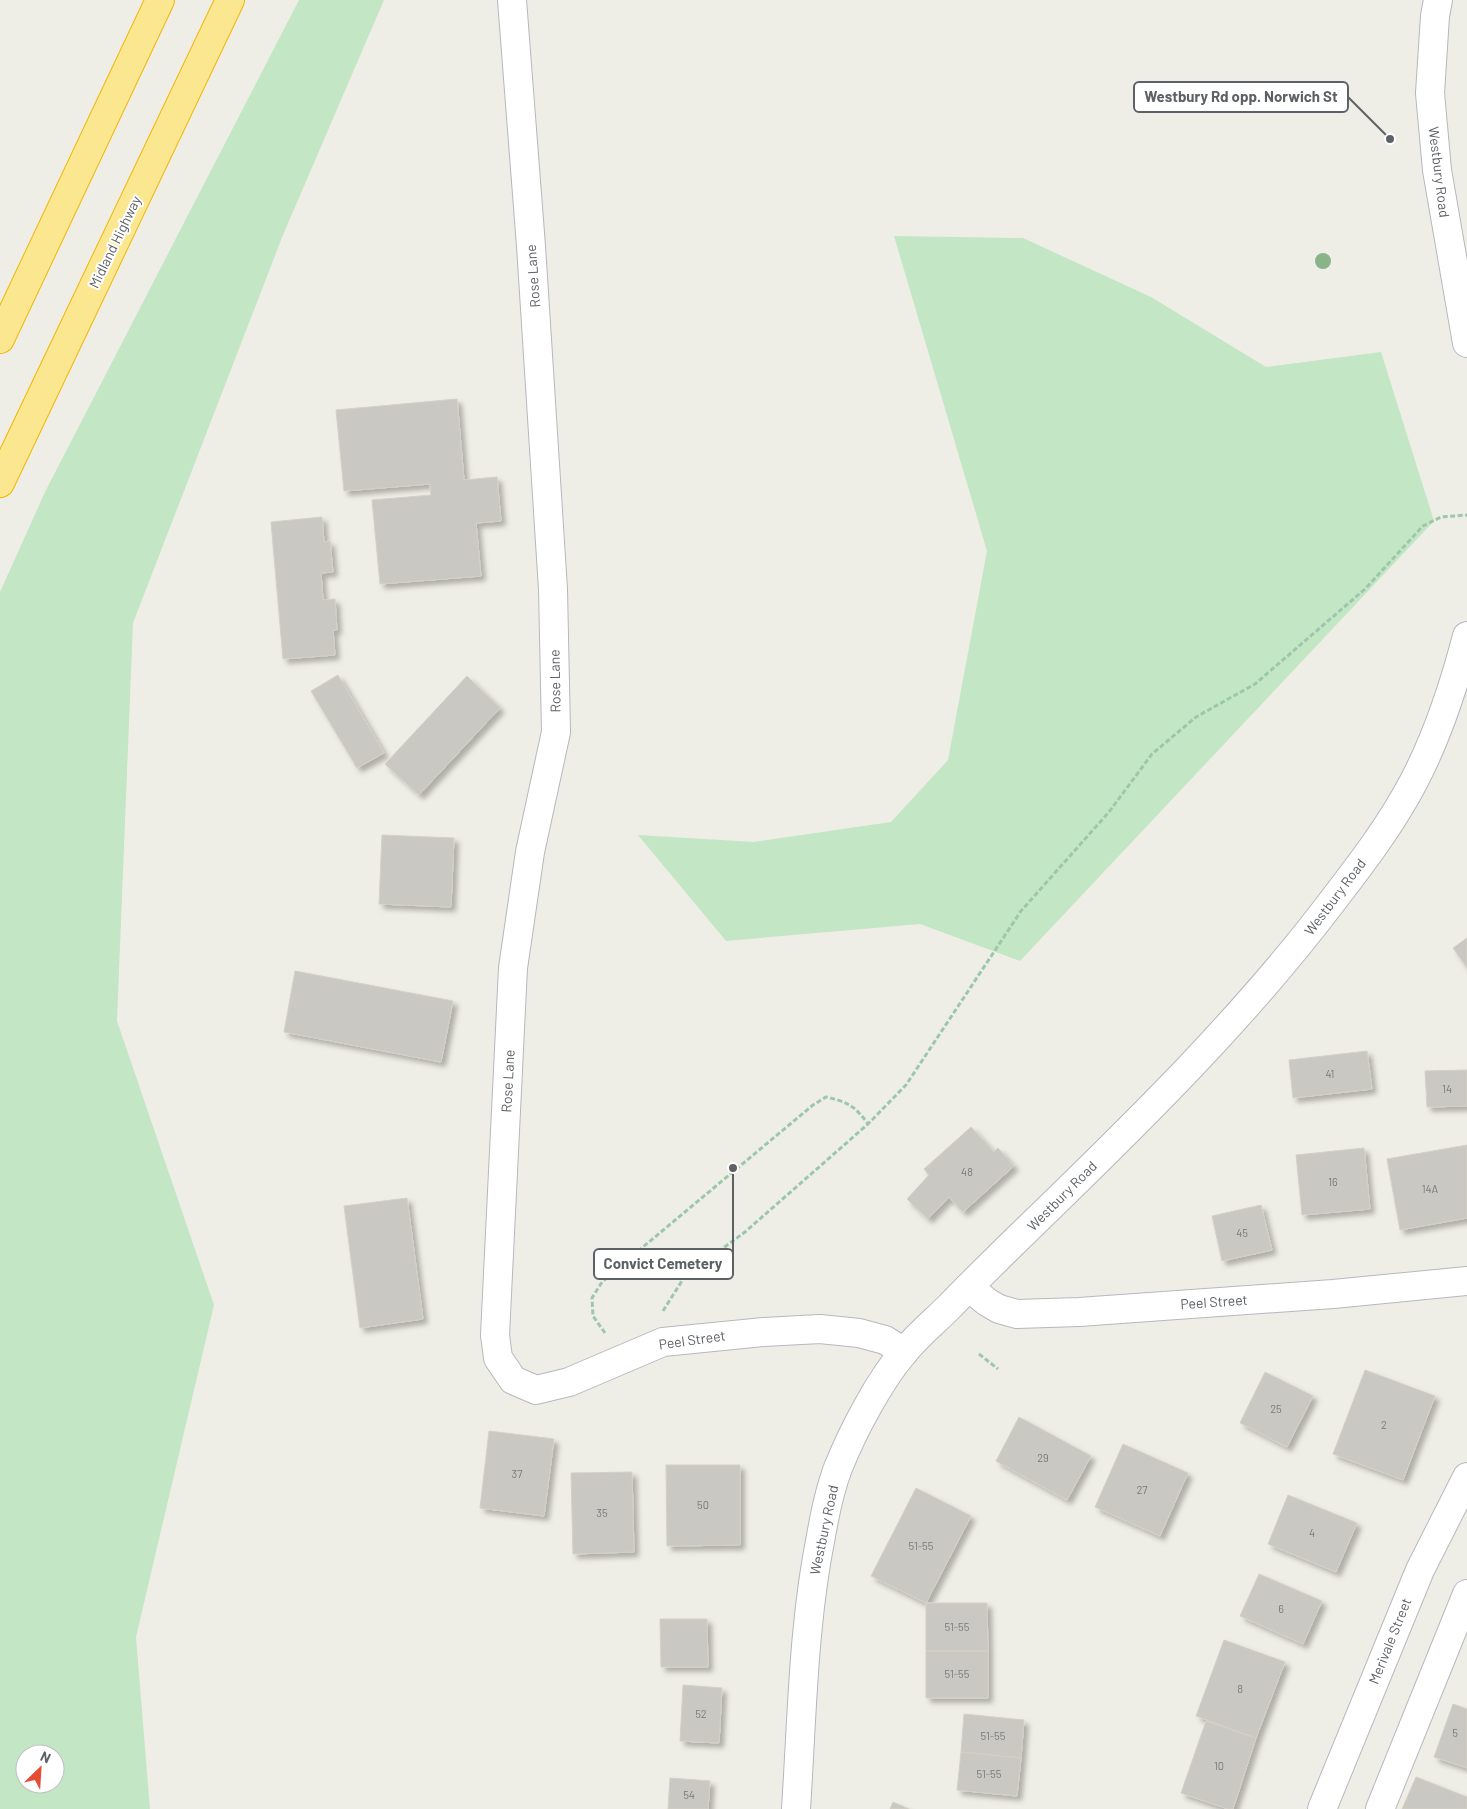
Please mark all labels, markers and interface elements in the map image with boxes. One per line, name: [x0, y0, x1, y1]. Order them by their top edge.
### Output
callout: Westbury Rd opp. Norwich St: [1134, 82, 1348, 112]
text: Westbury Rd opp. Norwich St: [1144, 87, 1338, 105]
street label: Westbury Road: [1425, 125, 1454, 218]
street label: Midland Highway: [85, 192, 144, 291]
street label: Rose Lane: [522, 244, 543, 308]
street label: Rose Lane: [545, 649, 564, 713]
street label: Westbury Road: [1300, 855, 1369, 938]
street label: Rose Lane: [497, 1049, 518, 1113]
house number: 41: [1326, 1067, 1334, 1080]
house number: 14: [1442, 1082, 1452, 1095]
street label: Westbury Road: [1023, 1157, 1100, 1234]
house number: 48: [961, 1165, 973, 1178]
house number: 16: [1328, 1175, 1338, 1188]
house number: 14A: [1422, 1182, 1439, 1195]
house number: 45: [1236, 1226, 1248, 1239]
callout: Convict Cemetery: [594, 1249, 733, 1279]
text: Convict Cemetery: [604, 1254, 723, 1272]
street label: Peel Street: [1180, 1291, 1248, 1312]
street label: Peel Street: [657, 1326, 726, 1353]
house number: 25: [1270, 1402, 1282, 1415]
house number: 2: [1381, 1418, 1387, 1431]
house number: 29: [1037, 1451, 1049, 1464]
house number: 37: [512, 1467, 522, 1480]
street label: Westbury Road: [806, 1483, 841, 1576]
house number: 27: [1136, 1483, 1148, 1496]
house number: 50: [697, 1498, 709, 1511]
house number: 35: [596, 1506, 608, 1519]
house number: 4: [1309, 1526, 1315, 1539]
house number: 51-55: [909, 1539, 934, 1552]
street label: Merivale Street: [1365, 1595, 1415, 1686]
house number: 6: [1278, 1602, 1284, 1615]
house number: 51-55: [945, 1620, 970, 1633]
house number: 51-55: [945, 1667, 970, 1680]
house number: 8: [1237, 1682, 1243, 1695]
house number: 52: [695, 1707, 707, 1720]
house number: 5: [1452, 1726, 1458, 1739]
house number: 51-55: [981, 1729, 1006, 1742]
north arrow: [15, 1744, 65, 1794]
text: N: [38, 1747, 54, 1766]
house number: 10: [1214, 1759, 1224, 1772]
house number: 51-55: [977, 1767, 1002, 1780]
house number: 54: [683, 1788, 695, 1801]

